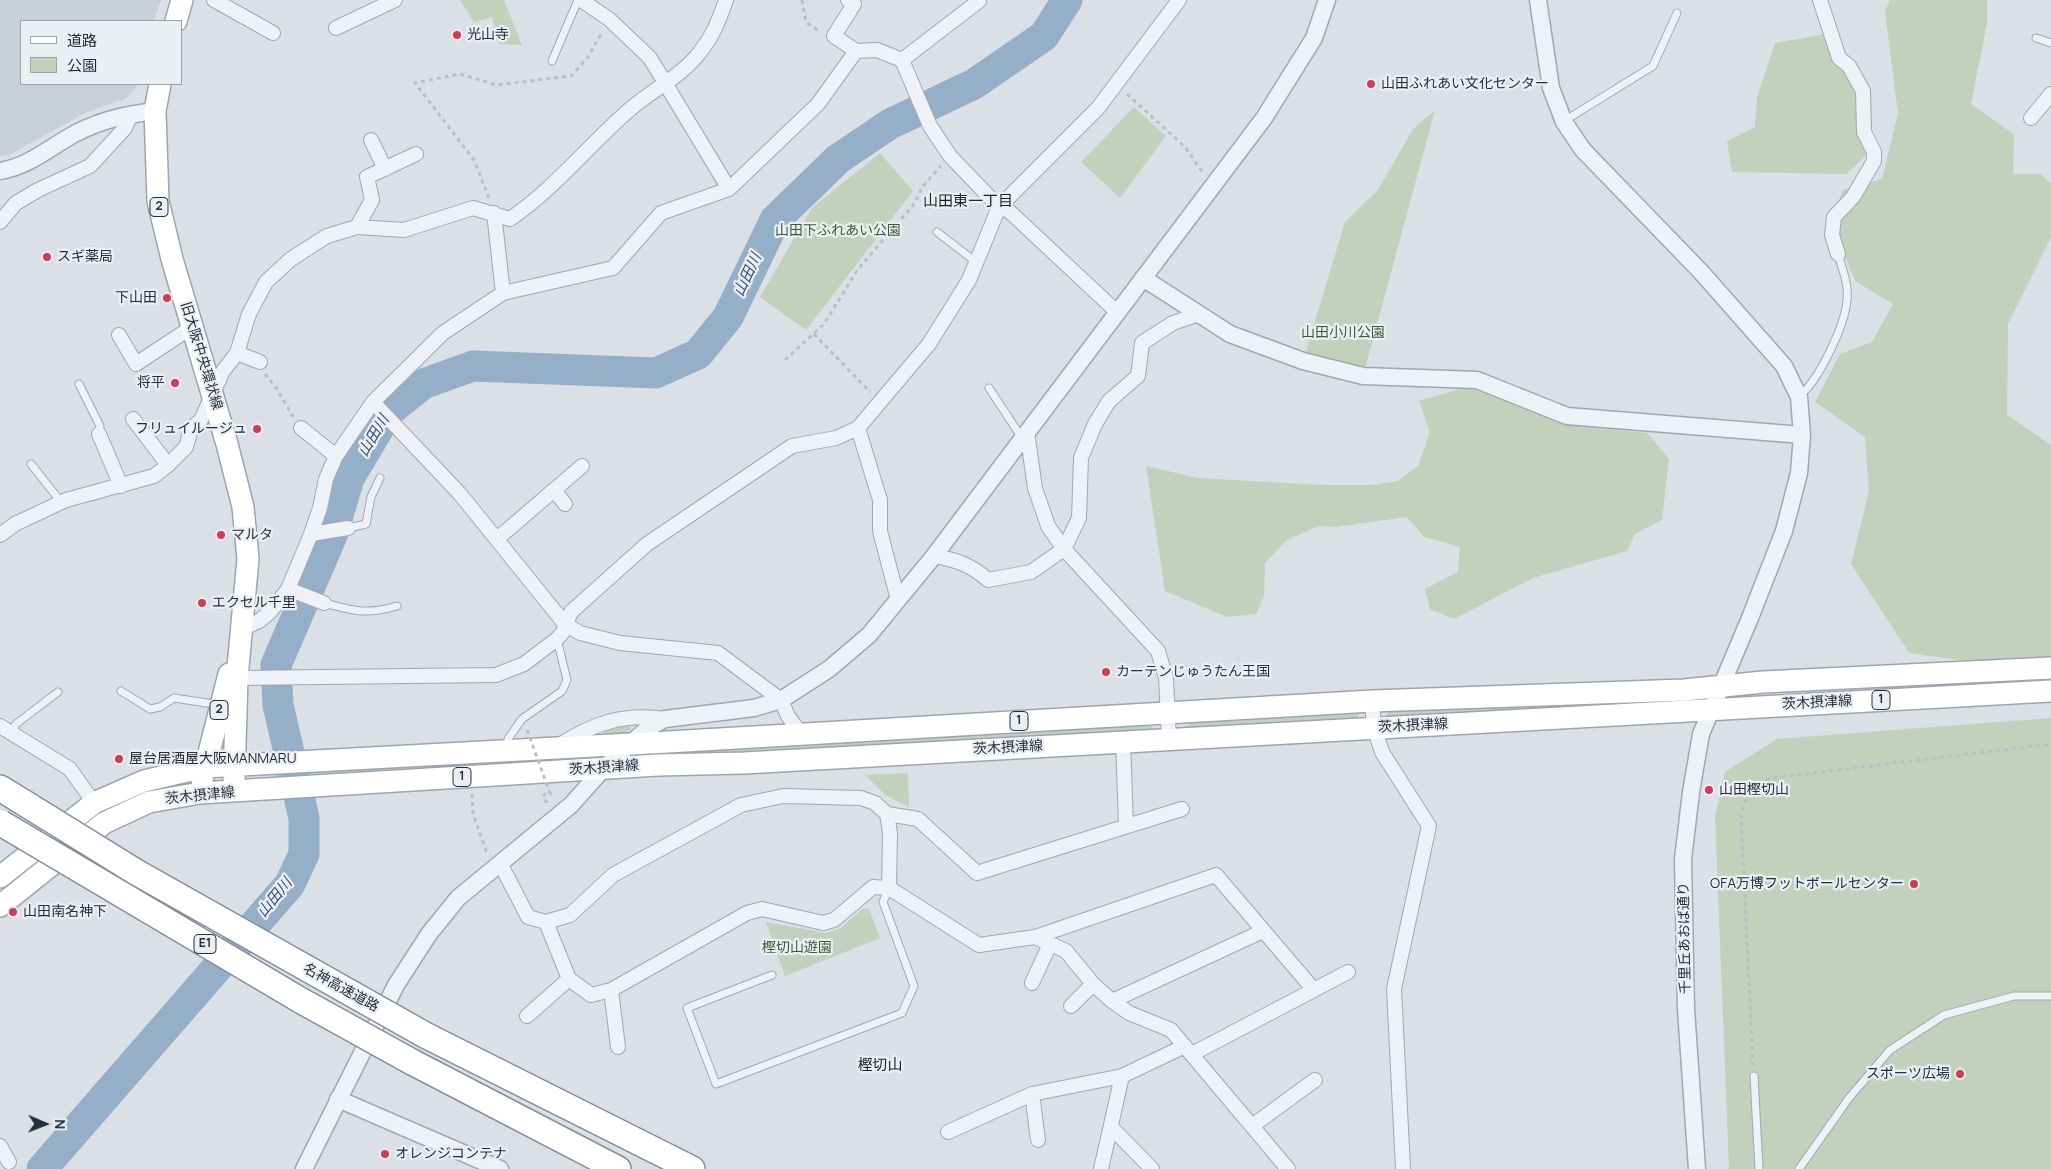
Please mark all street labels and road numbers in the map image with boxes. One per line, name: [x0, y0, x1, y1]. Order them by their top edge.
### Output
road number: 2: [150, 198, 168, 216]
street label: 旧大阪中央環状線: [177, 300, 225, 412]
road number: 1: [1872, 690, 1890, 710]
street label: 茨木摂津線: [1782, 693, 1852, 713]
road number: 2: [210, 700, 228, 720]
road number: 1: [1010, 711, 1028, 730]
street label: 茨木摂津線: [1378, 716, 1448, 736]
street label: 茨木摂津線: [973, 738, 1043, 758]
street label: 茨木摂津線: [568, 757, 640, 779]
road number: 1: [453, 768, 471, 786]
street label: 茨木摂津線: [164, 784, 236, 808]
street label: 千里丘あおば通り: [1676, 882, 1694, 994]
road number: E1: [194, 934, 216, 954]
street label: 名神高速道路: [300, 960, 382, 1016]

